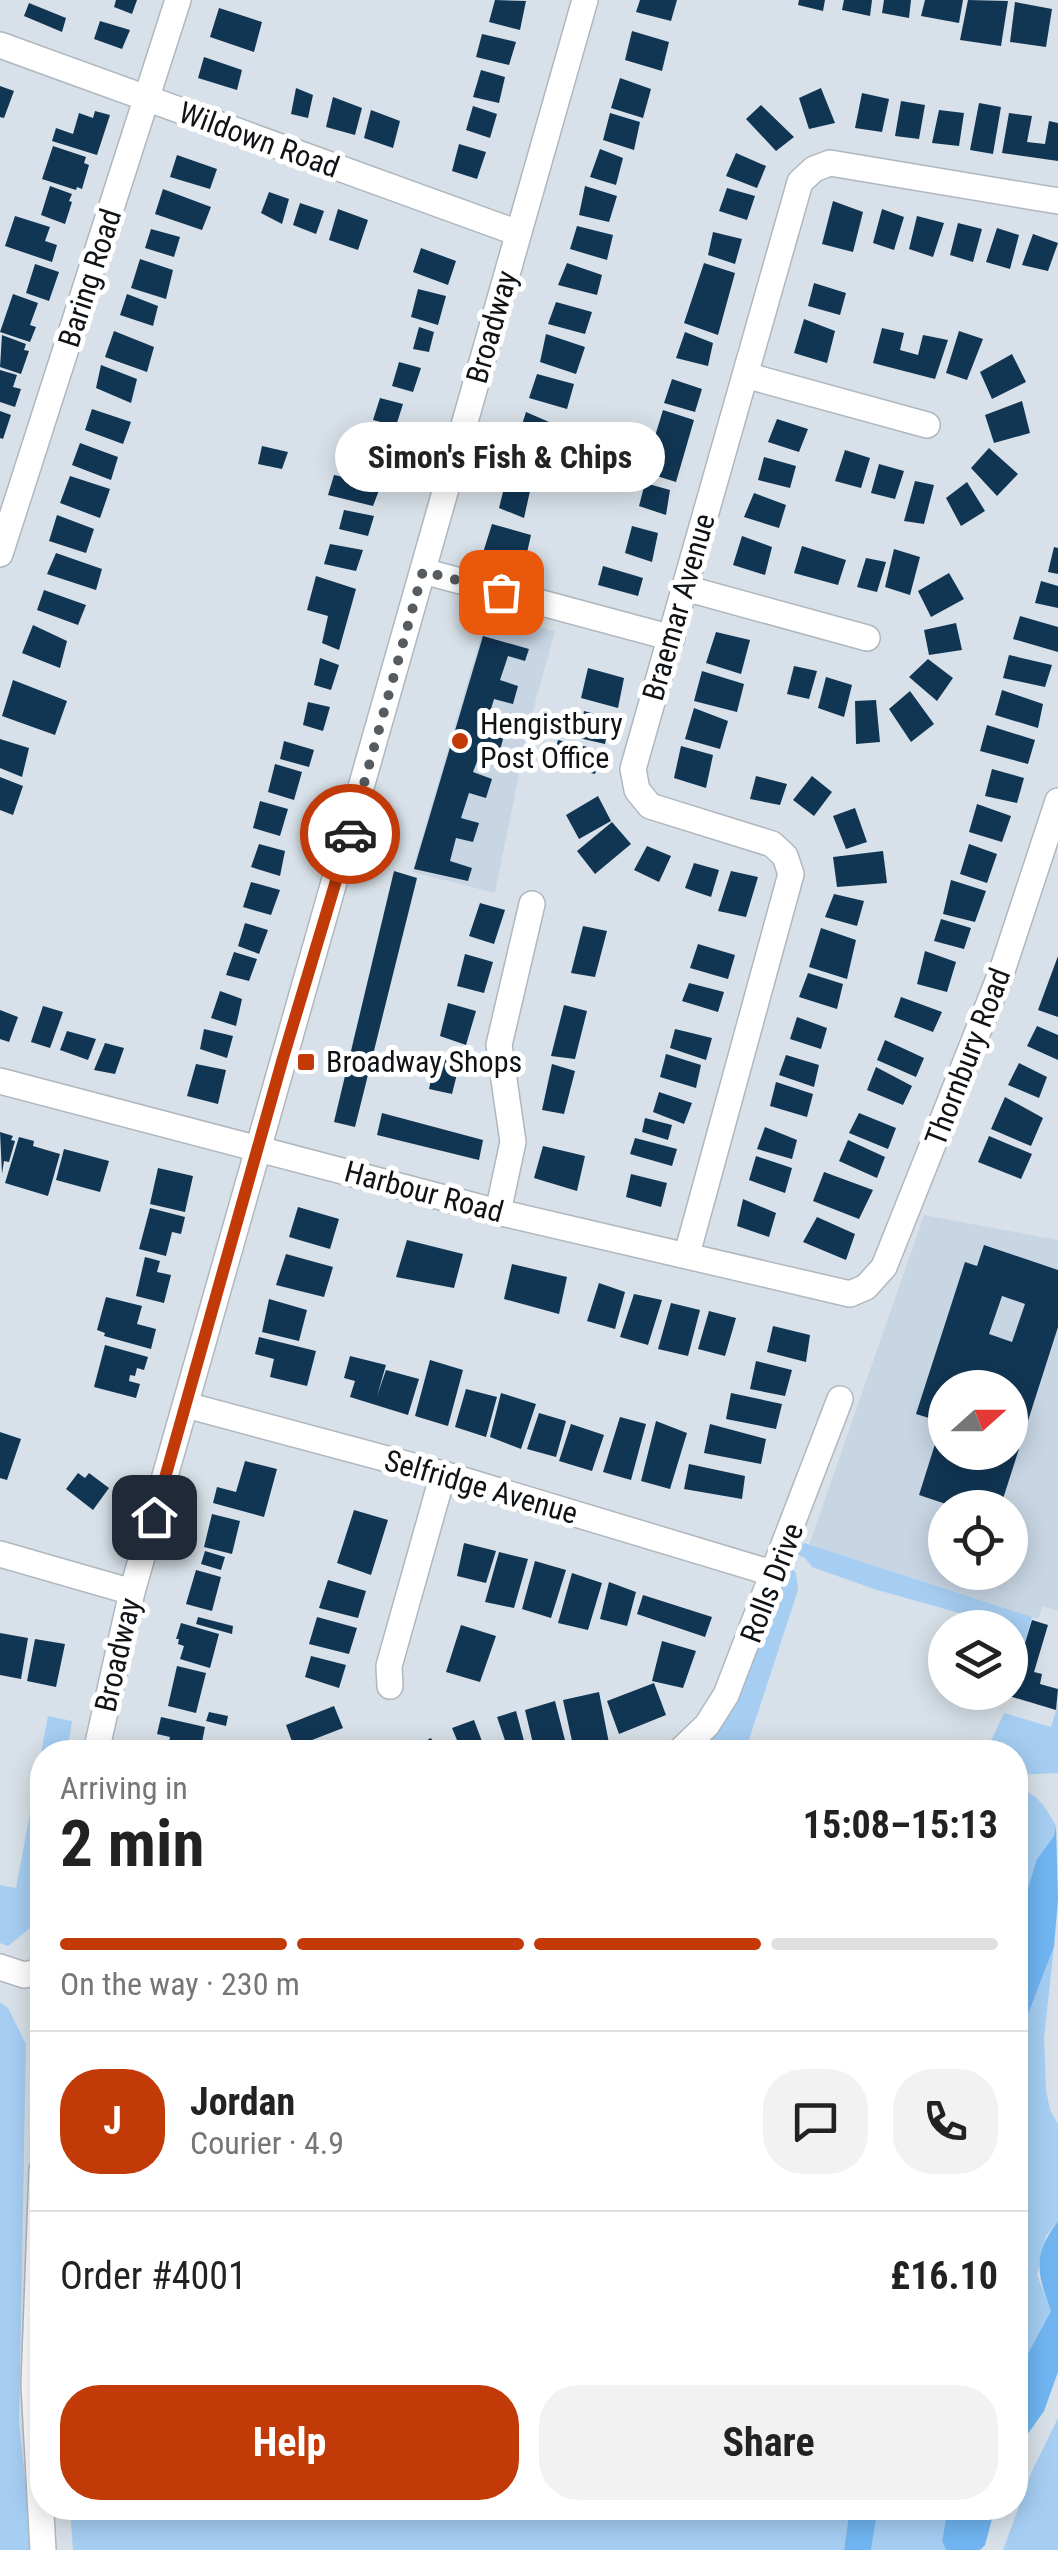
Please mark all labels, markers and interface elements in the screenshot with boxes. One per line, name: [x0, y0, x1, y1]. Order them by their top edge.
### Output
street label: Wildown Road: [174, 94, 344, 185]
street label: Baring Road: [51, 204, 128, 351]
street label: Broadway: [459, 266, 524, 387]
callout: Simon's Fish & Chips: [336, 422, 666, 492]
text: Simon's Fish & Chips: [368, 438, 632, 476]
street label: Braemar Avenue: [635, 509, 722, 704]
pin: [459, 550, 544, 635]
icon: bag: [474, 565, 529, 620]
place label: Hengistbury Post Office: [480, 706, 623, 775]
marker: Hengistbury Post Office: [449, 730, 471, 752]
courier: [300, 784, 400, 884]
icon: car: [323, 807, 378, 862]
street label: Thornbury Road: [918, 963, 1017, 1150]
place label: Broadway Shops: [326, 1044, 522, 1079]
marker: Broadway Shops: [295, 1051, 317, 1073]
street label: Harbour Road: [341, 1154, 507, 1229]
north arrow: [928, 1370, 1028, 1470]
map controls: [928, 1370, 1028, 1710]
street label: Selfridge Avenue: [381, 1442, 582, 1531]
pin: [112, 1475, 197, 1560]
icon: home: [127, 1490, 182, 1545]
button: locate: [928, 1490, 1028, 1590]
street label: Rolls Drive: [733, 1518, 810, 1648]
street label: Broadway: [87, 1595, 148, 1715]
button: layers: [928, 1610, 1028, 1710]
text: Arriving in: [60, 1769, 188, 1807]
text: 15:08–15:13: [803, 1803, 998, 1847]
text: 2 min: [60, 1806, 204, 1882]
text: On the way · 230 m: [60, 1965, 300, 2003]
button: chat: [763, 2069, 868, 2174]
button: phone: [893, 2069, 998, 2174]
text: Jordan: [190, 2080, 295, 2124]
text: J: [103, 2099, 122, 2143]
text: Courier · 4.9: [190, 2124, 344, 2162]
text: Order #4001: [60, 2254, 247, 2298]
text: £16.10: [890, 2254, 998, 2298]
button: Help: [60, 2385, 519, 2500]
button: Share: [539, 2385, 998, 2500]

